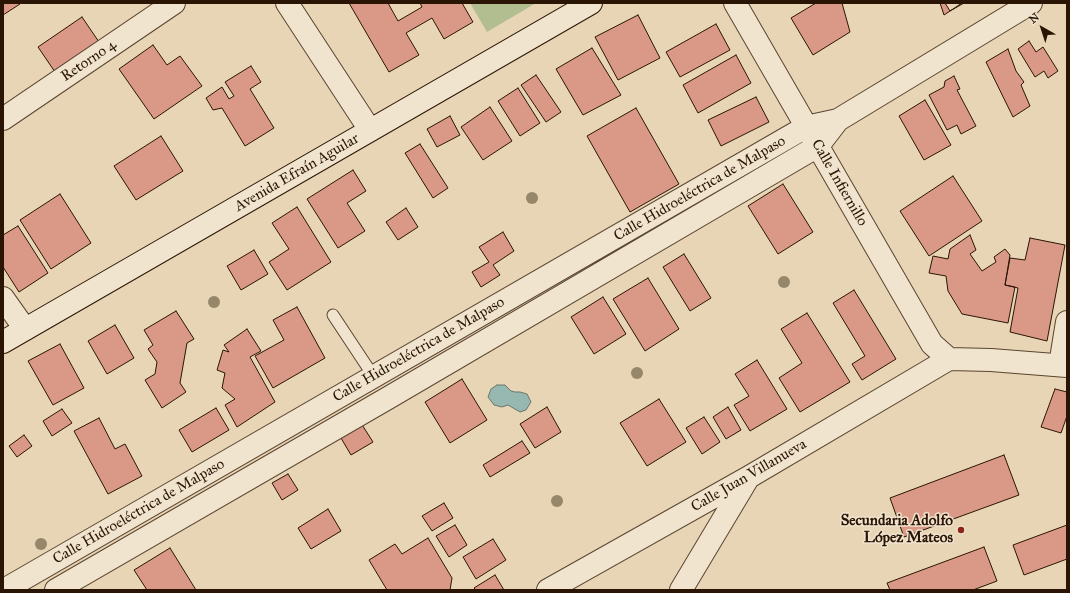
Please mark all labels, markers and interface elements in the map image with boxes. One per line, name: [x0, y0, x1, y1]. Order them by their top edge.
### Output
north arrow: [1022, 8, 1062, 48]
text: N: [1026, 10, 1042, 26]
street label: Retorno 4: [58, 36, 120, 86]
street label: Avenida Efraín Aguilar: [232, 130, 362, 216]
street label: Calle Hidroeléctrica de Malpaso: [611, 132, 789, 246]
street label: Calle Infiernillo: [807, 136, 871, 230]
street label: Calle Hidroeléctrica de Malpaso: [330, 293, 508, 407]
street label: Calle Juan Villanueva: [688, 436, 810, 516]
street label: Calle Hidroeléctrica de Malpaso: [50, 455, 228, 569]
place label: Secundaria Adolfo López Mateos: [841, 512, 953, 547]
marker: Secundaria Adolfo López Mateos: [956, 525, 966, 535]

